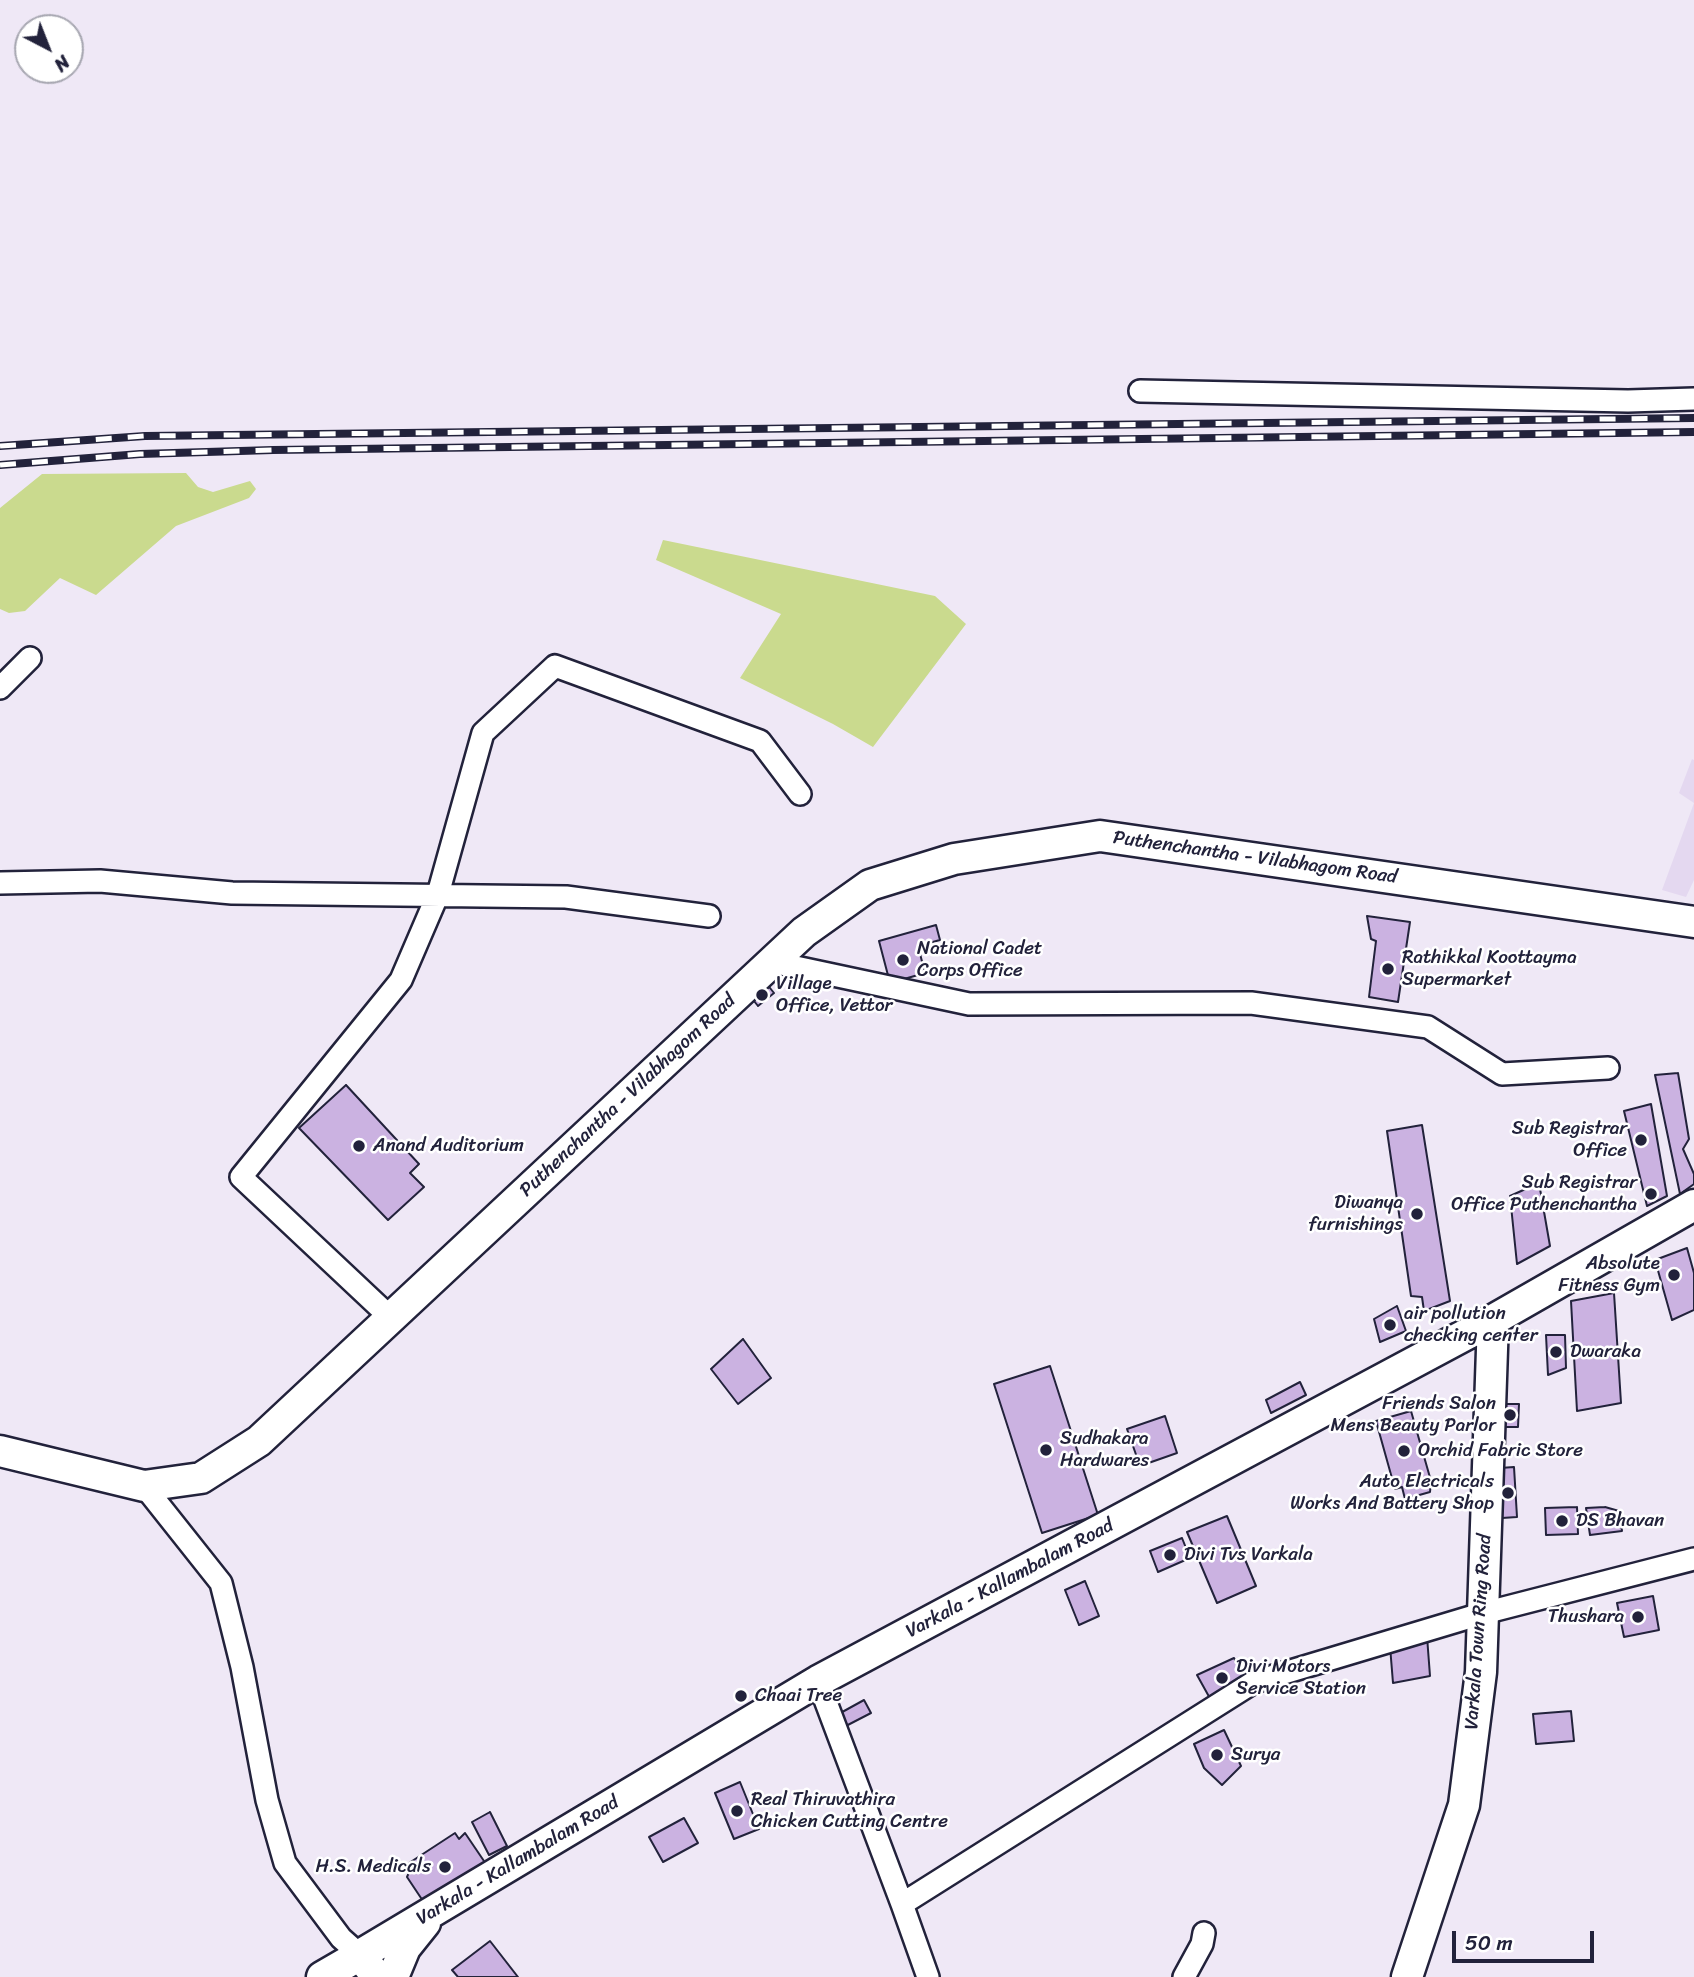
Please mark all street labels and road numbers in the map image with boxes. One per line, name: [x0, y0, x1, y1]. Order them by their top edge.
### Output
street label: Puthenchantha - Vilabhagom Road: [1112, 827, 1398, 889]
street label: Puthenchantha - Vilabhagom Road: [515, 990, 741, 1202]
street label: Varkala - Kallambalam Road: [902, 1515, 1118, 1643]
street label: Varkala Town Ring Road: [1461, 1533, 1497, 1731]
street label: Varkala - Kallambalam Road: [413, 1792, 623, 1930]

